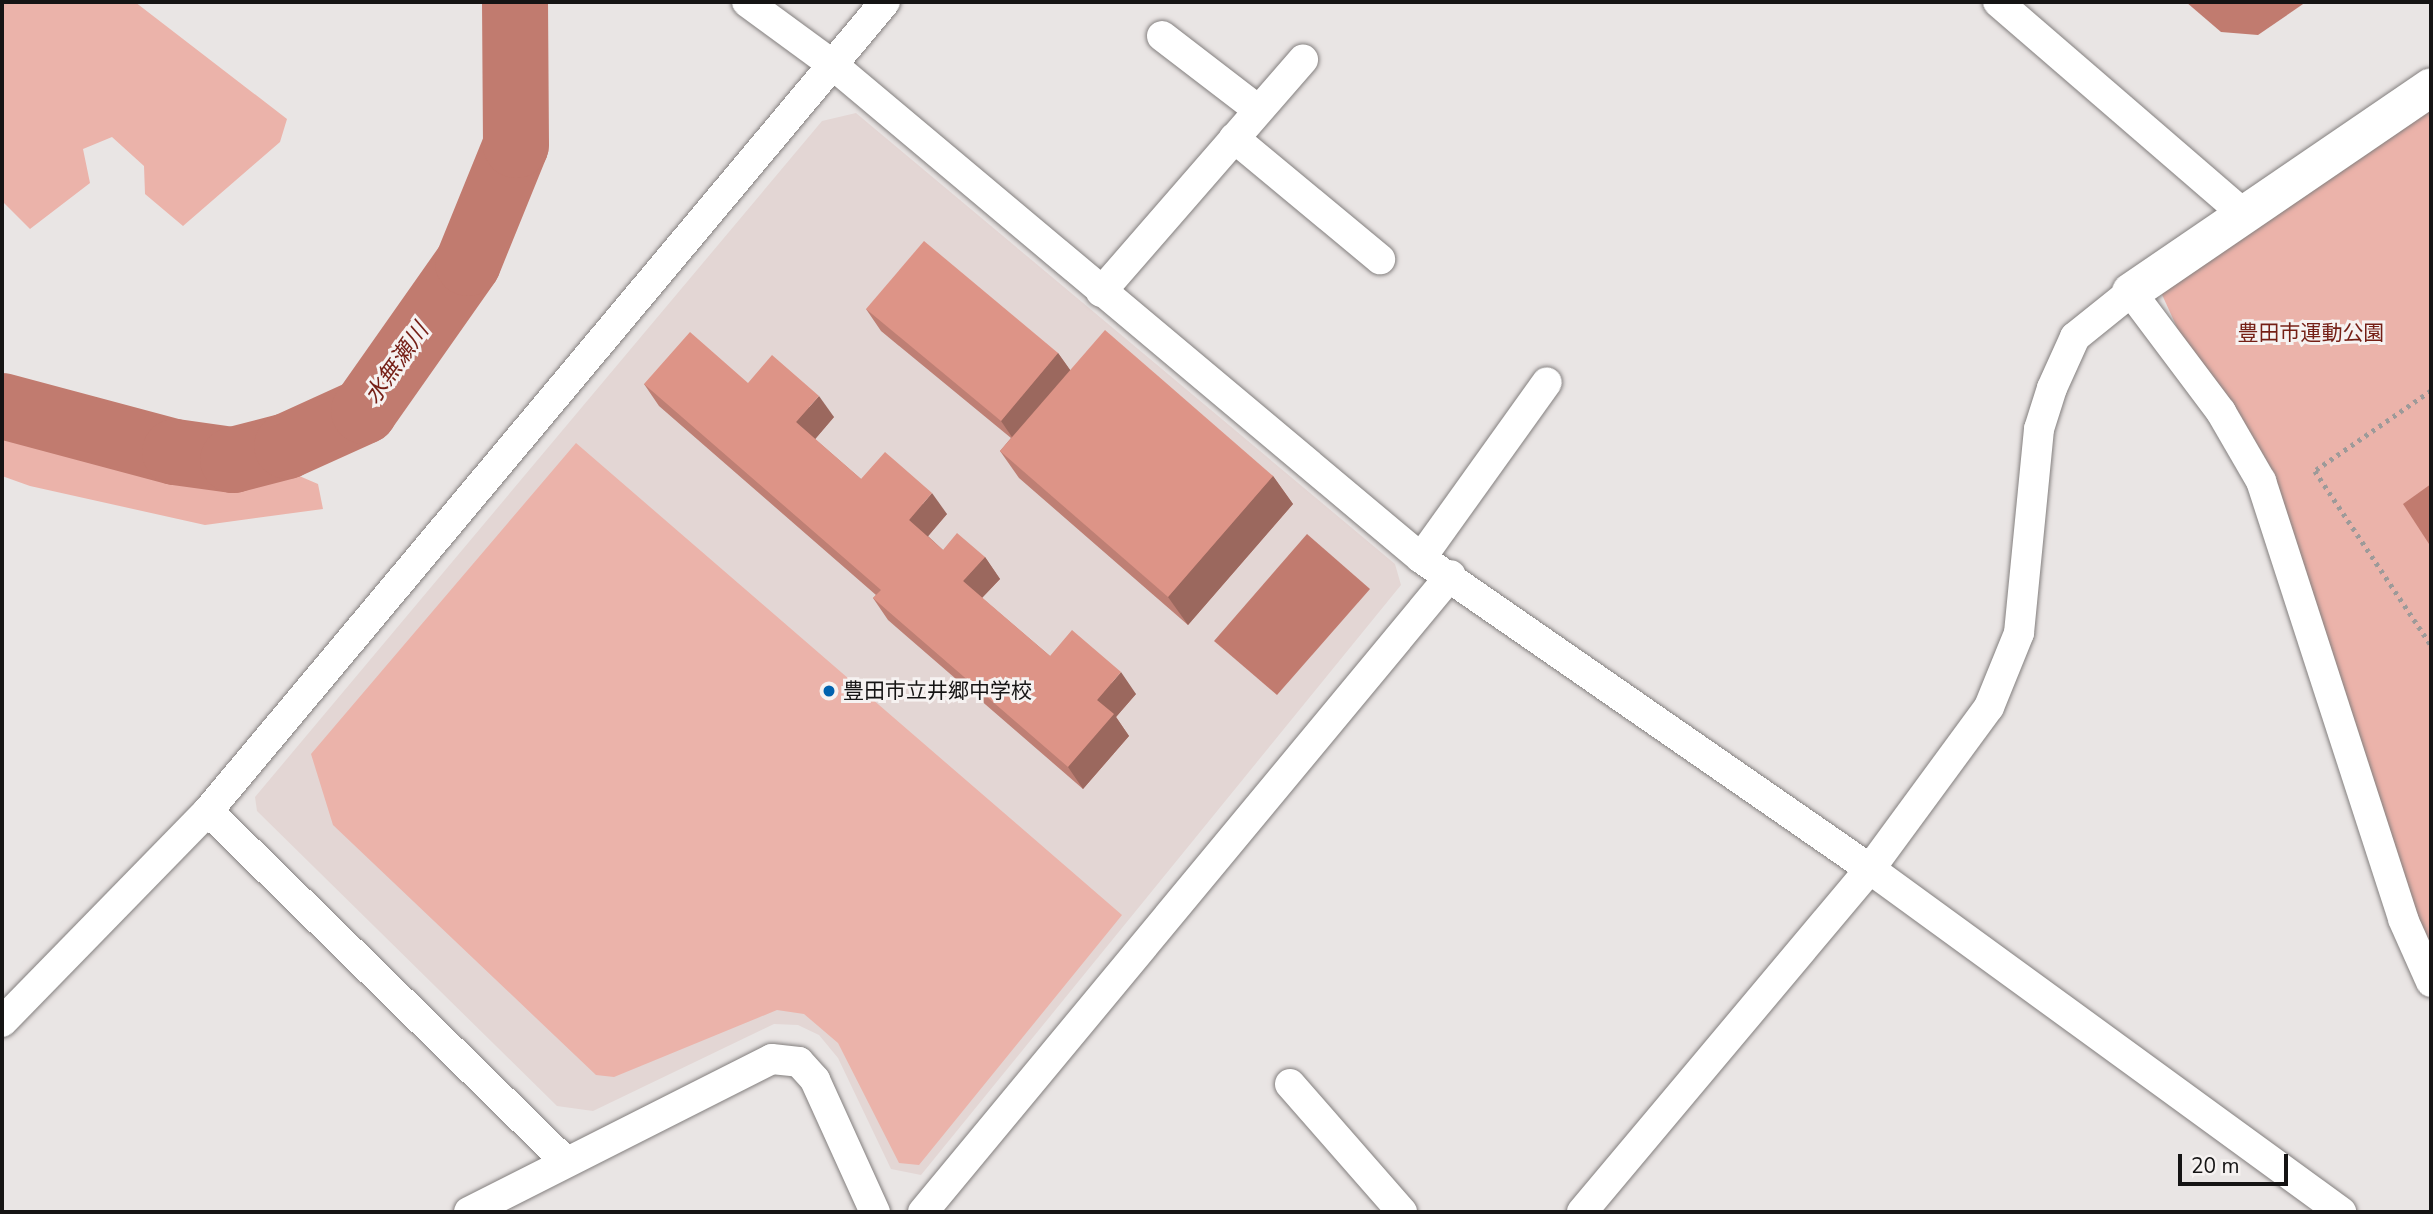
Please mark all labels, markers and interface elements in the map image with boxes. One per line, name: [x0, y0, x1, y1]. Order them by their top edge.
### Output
water label: 水無瀬川: [359, 318, 435, 410]
park label: 豊田市運動公園: [2238, 320, 2384, 346]
place label: 豊田市立井郷中学校: [843, 678, 1032, 704]
marker: 豊田市立井郷中学校: [821, 683, 837, 699]
scale bar: [2181, 1140, 2291, 1184]
text: 20 m: [2191, 1152, 2240, 1180]

